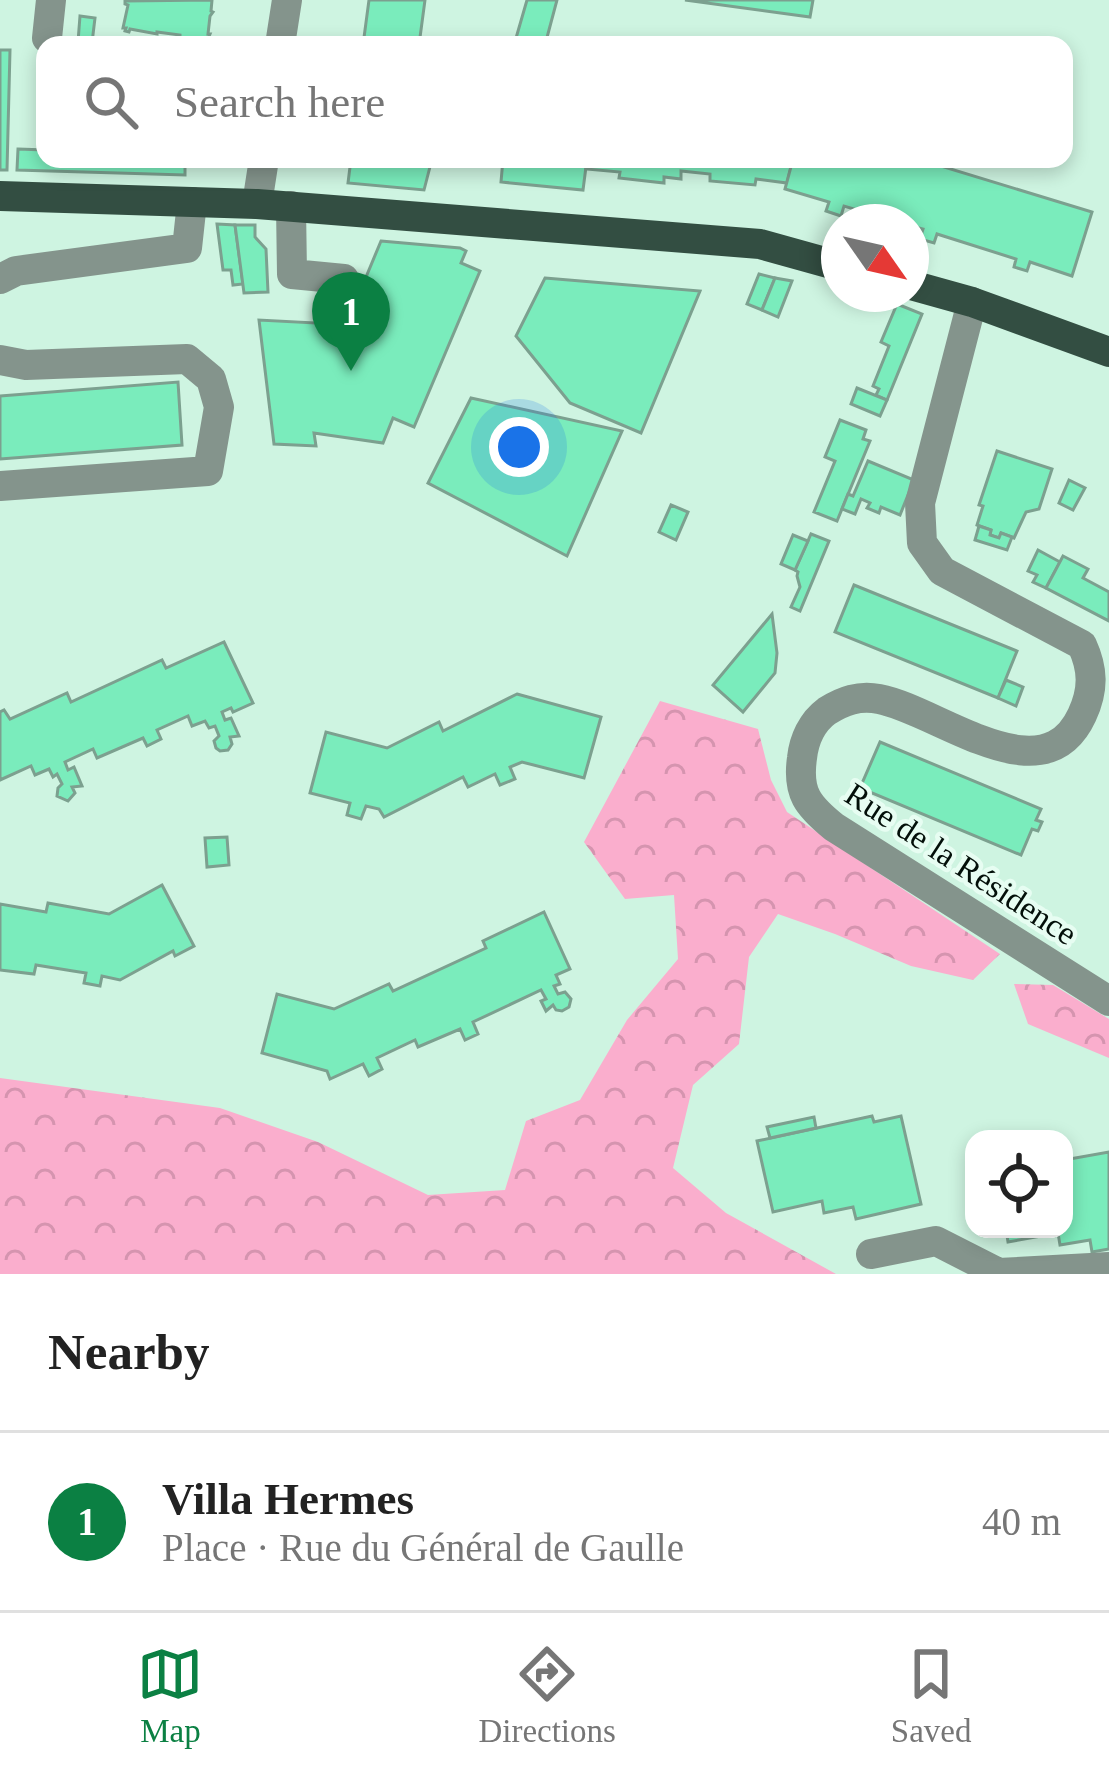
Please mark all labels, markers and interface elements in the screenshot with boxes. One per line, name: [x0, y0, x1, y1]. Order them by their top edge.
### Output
search box: [36, 36, 1073, 168]
icon: search: [78, 69, 144, 135]
text: Search here: [174, 77, 385, 127]
north arrow: [821, 204, 929, 312]
pin: 1: [312, 272, 390, 371]
your location: [489, 417, 549, 477]
street label: Rue de la Résidence: [839, 776, 1083, 952]
map controls: [965, 1130, 1073, 1238]
button: locate: [965, 1130, 1073, 1238]
text: Nearby: [48, 1324, 209, 1380]
text: Villa Hermes: [162, 1474, 414, 1524]
text: 1: [77, 1500, 97, 1543]
text: 40 m: [982, 1500, 1061, 1543]
text: Place · Rue du Général de Gaulle: [162, 1526, 684, 1569]
tab: Map: [137, 1641, 203, 1750]
tab: Directions: [478, 1641, 616, 1750]
tab: Saved: [891, 1641, 972, 1750]

